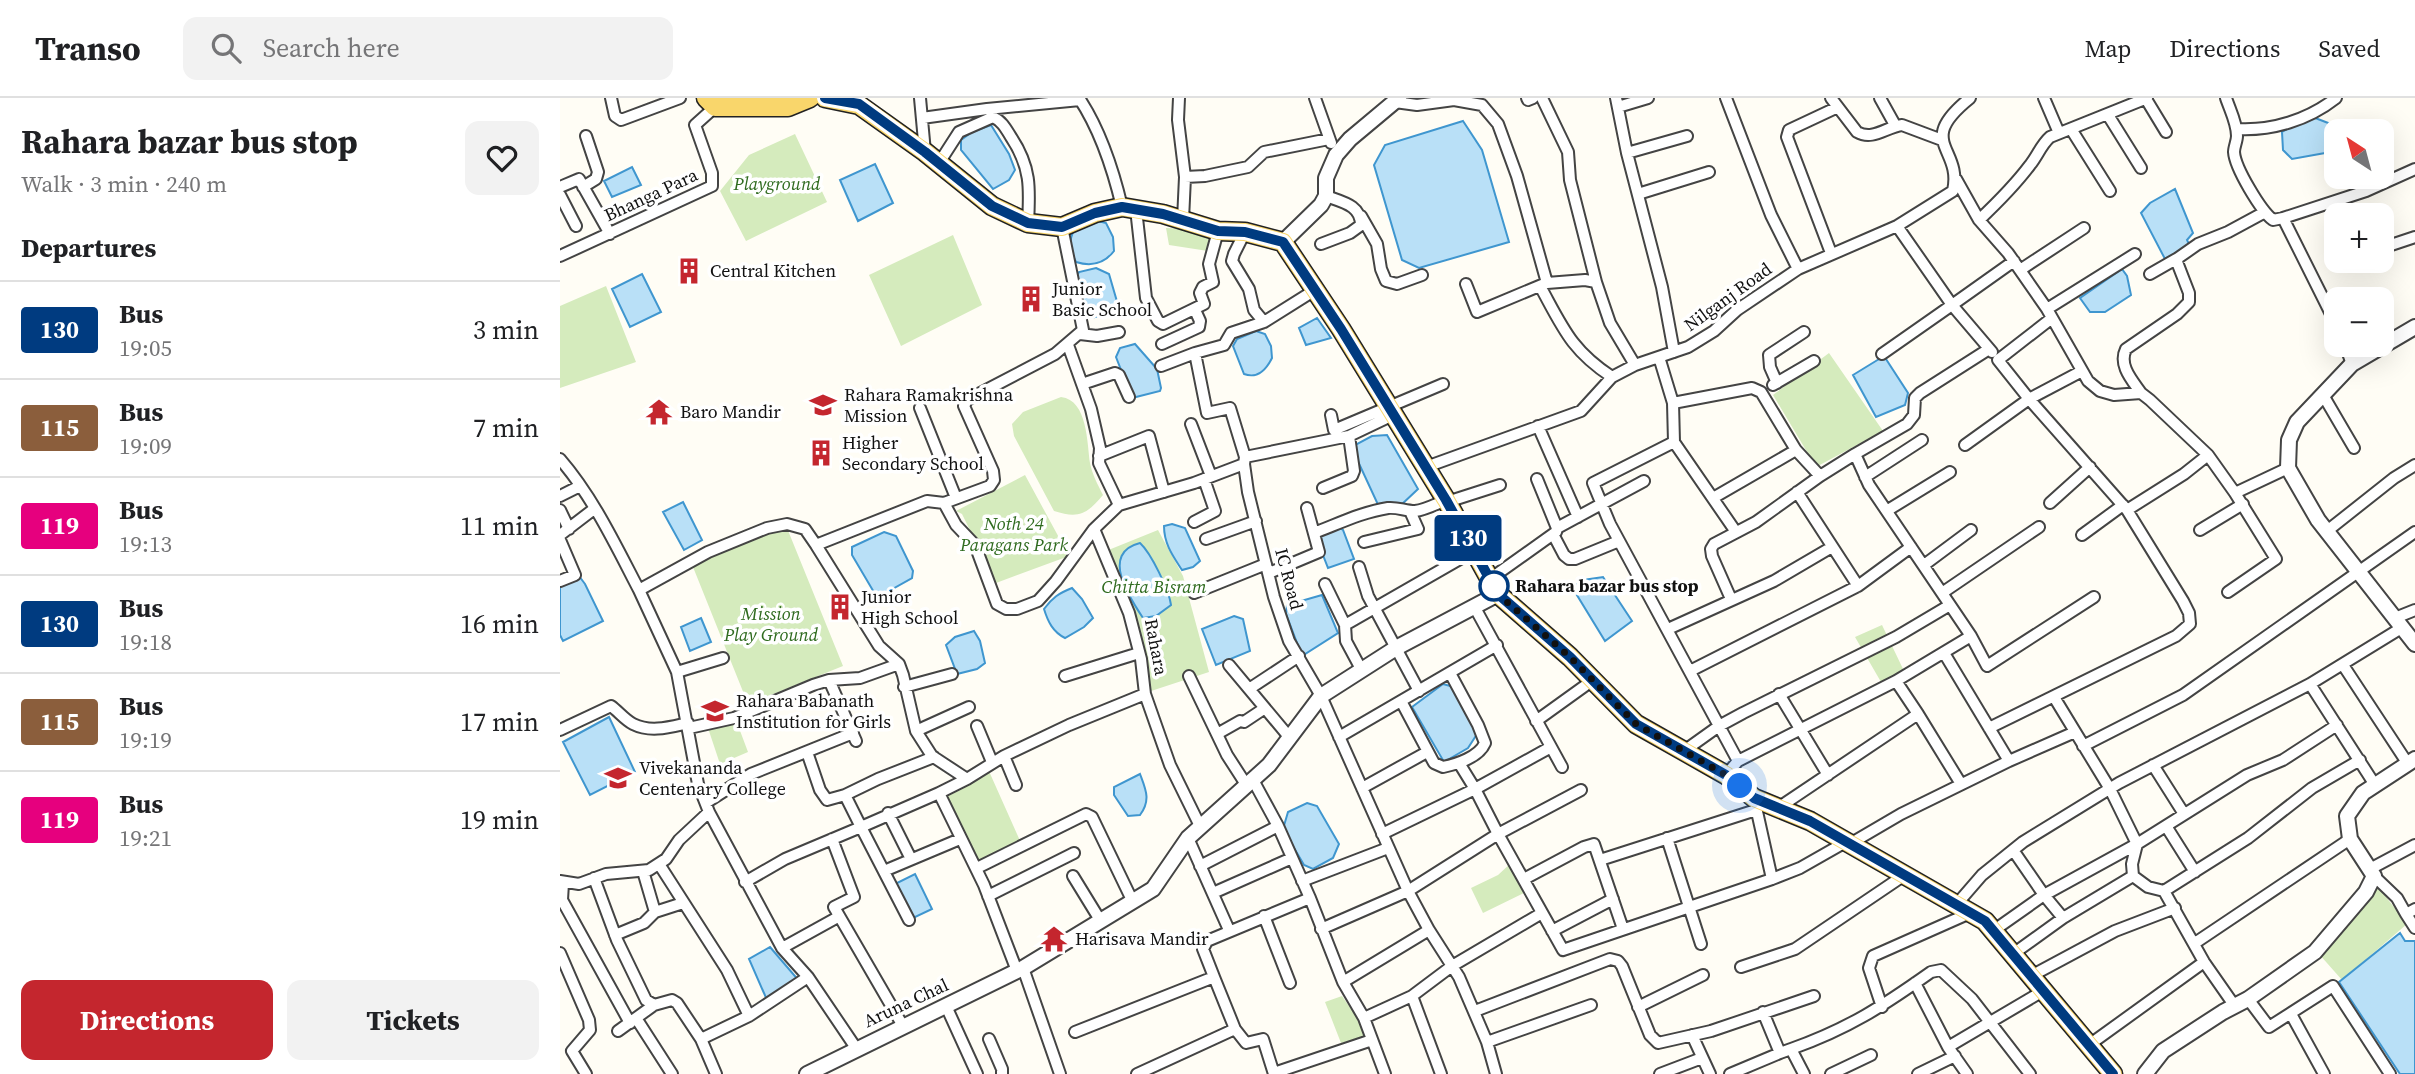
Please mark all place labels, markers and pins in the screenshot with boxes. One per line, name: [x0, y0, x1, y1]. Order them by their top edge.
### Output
building icon: Central Kitchen: [674, 256, 704, 286]
place label: Central Kitchen: [710, 258, 836, 283]
place label: Junior Basic School: [1051, 276, 1152, 322]
building icon: Junior Basic School: [1016, 284, 1046, 314]
place label: Rahara Ramakrishna Mission: [844, 382, 1014, 428]
school or university icon: Rahara Ramakrishna Mission: [808, 390, 838, 420]
temple icon: Baro Mandir: [644, 397, 674, 427]
place label: Baro Mandir: [680, 399, 781, 424]
place label: Higher Secondary School: [842, 430, 984, 476]
building icon: Higher Secondary School: [806, 438, 836, 468]
marker: Rahara bazar bus stop: [1479, 571, 1509, 601]
place label: Rahara bazar bus stop: [1515, 573, 1699, 598]
place label: Junior High School: [860, 584, 958, 630]
building icon: Junior High School: [825, 592, 855, 622]
place label: Rahara Babanath Institution for Girls: [736, 688, 891, 734]
school or university icon: Rahara Babanath Institution for Girls: [700, 696, 730, 726]
place label: Vivekananda Centenary College: [639, 755, 786, 801]
school or university icon: Vivekananda Centenary College: [603, 763, 633, 793]
temple icon: Harisava Mandir: [1039, 924, 1069, 954]
place label: Harisava Mandir: [1075, 926, 1209, 951]

